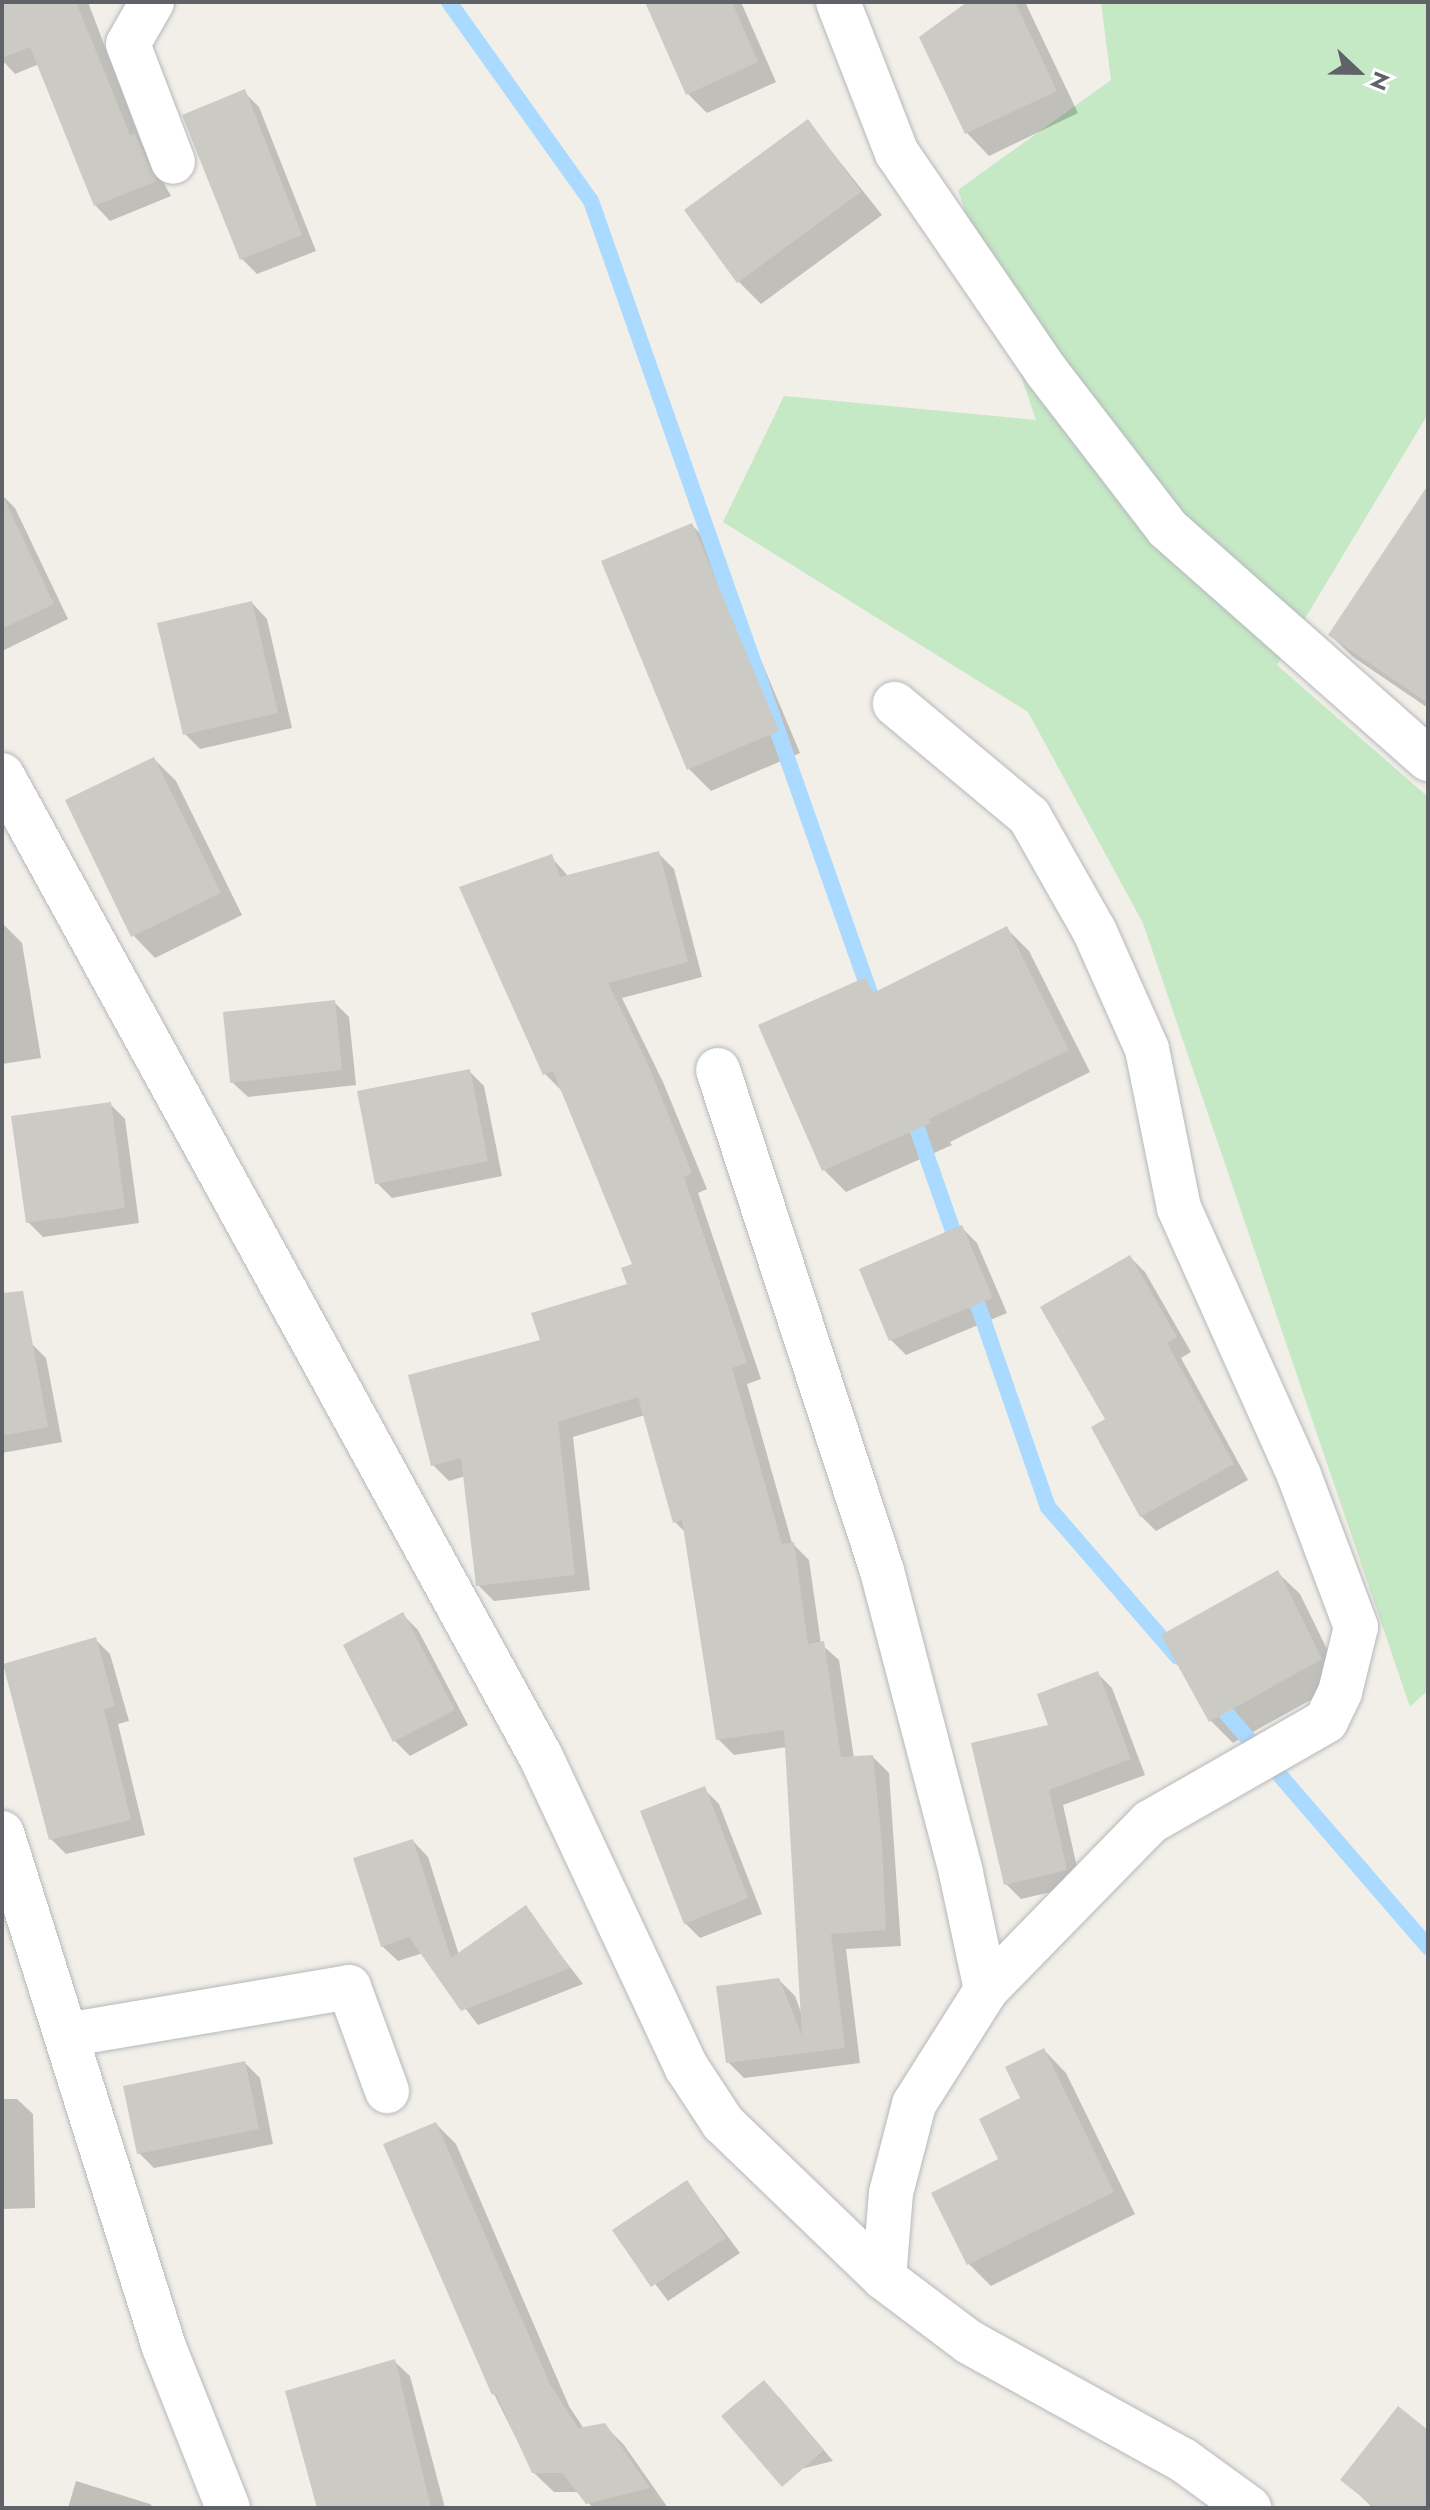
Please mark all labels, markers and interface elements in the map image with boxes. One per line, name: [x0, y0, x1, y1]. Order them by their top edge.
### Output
north arrow: [1318, 32, 1398, 112]
text: N: [1362, 67, 1398, 95]

